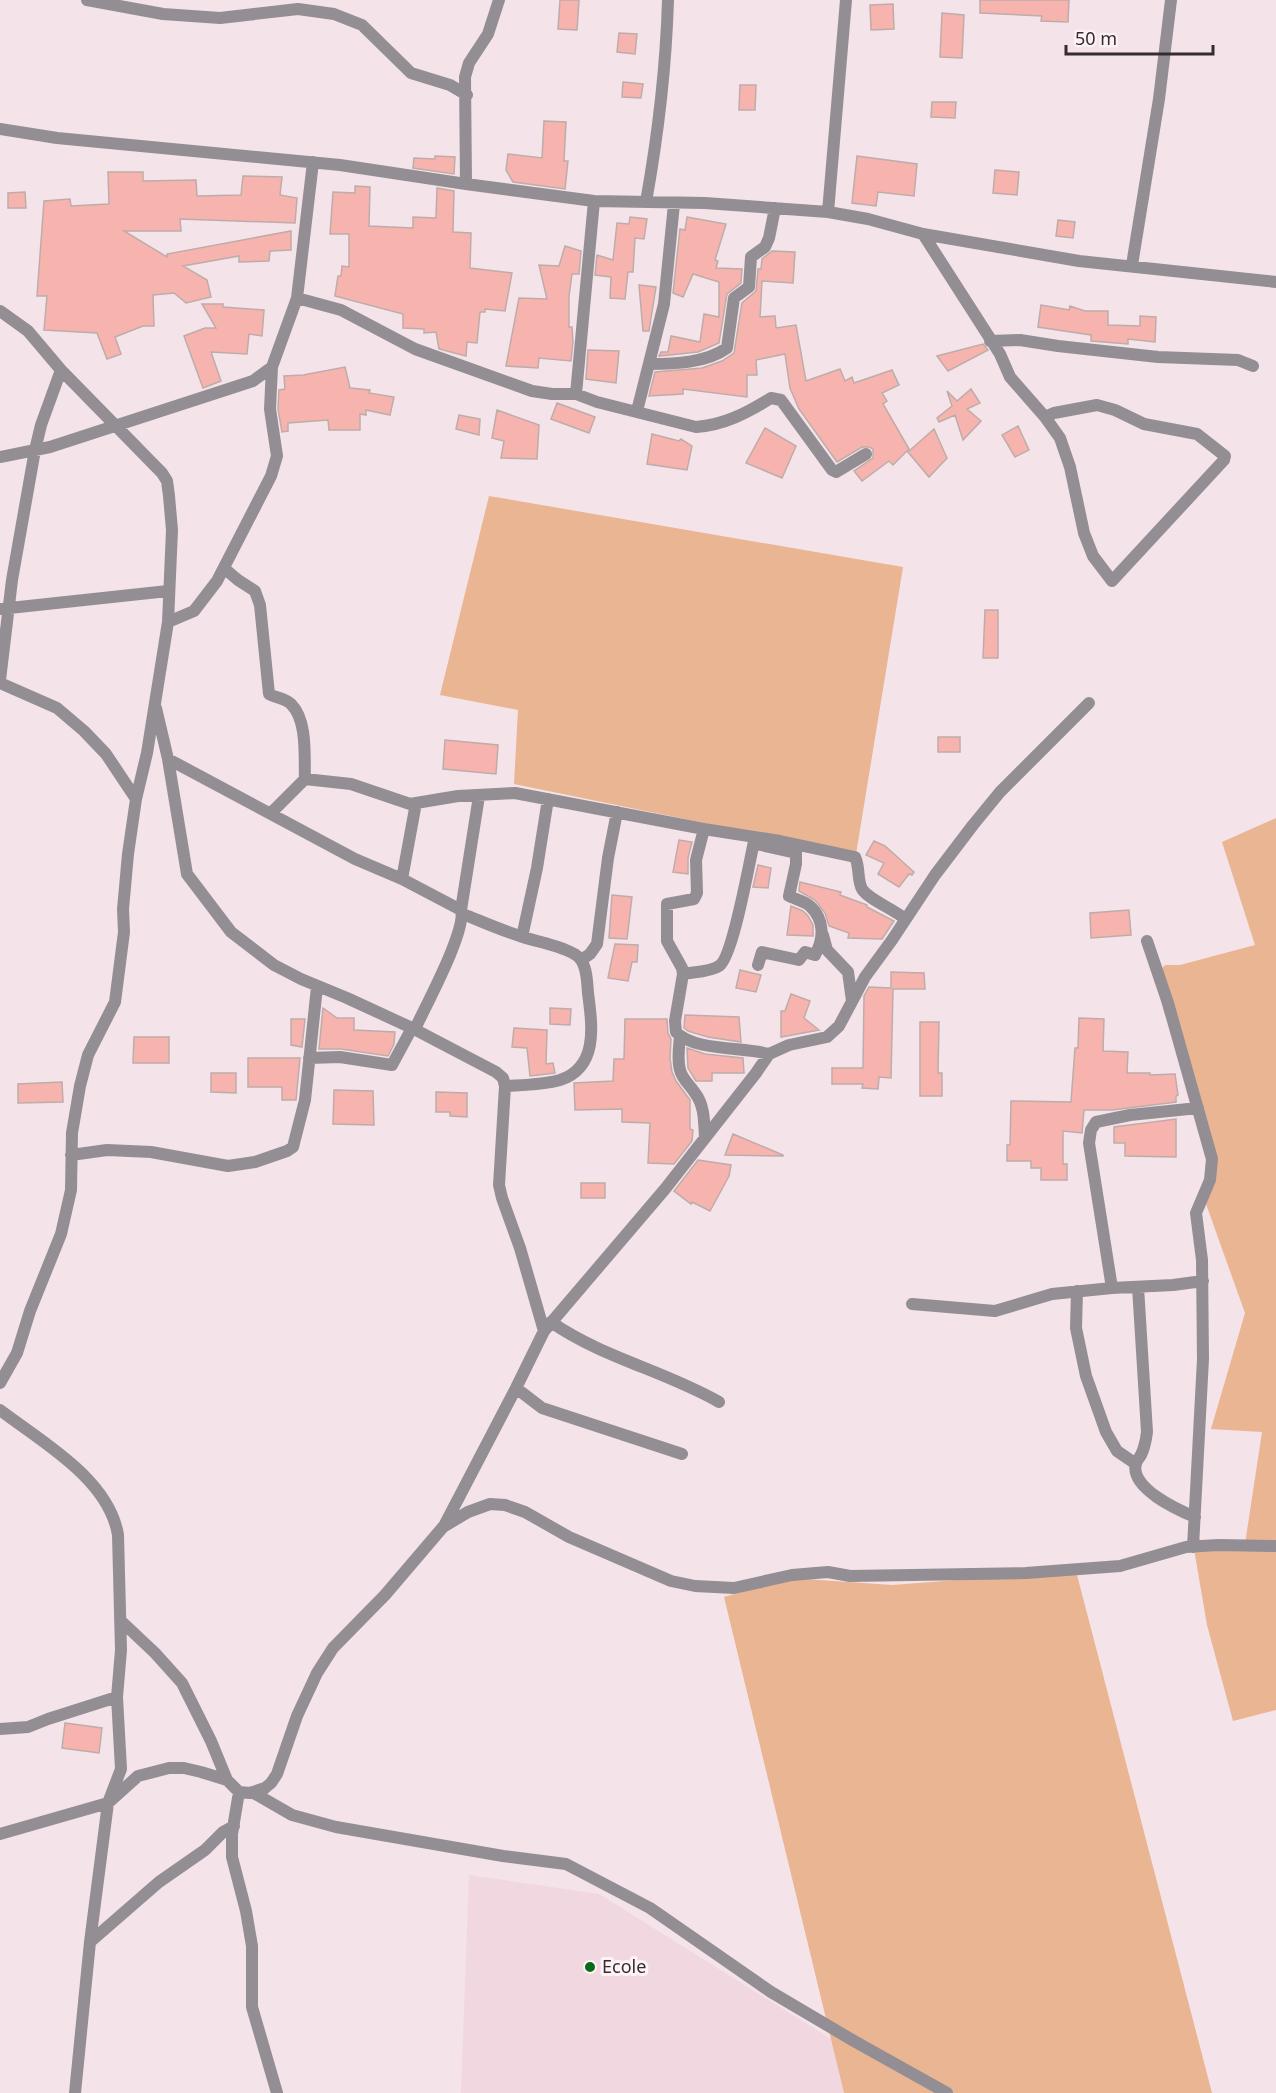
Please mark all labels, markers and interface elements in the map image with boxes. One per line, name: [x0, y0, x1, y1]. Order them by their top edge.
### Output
scale bar: [1066, 18, 1213, 56]
text: 50 m: [1075, 26, 1117, 50]
place label: Ecole: [602, 1954, 646, 1978]
marker: Ecole: [583, 1960, 597, 1974]

